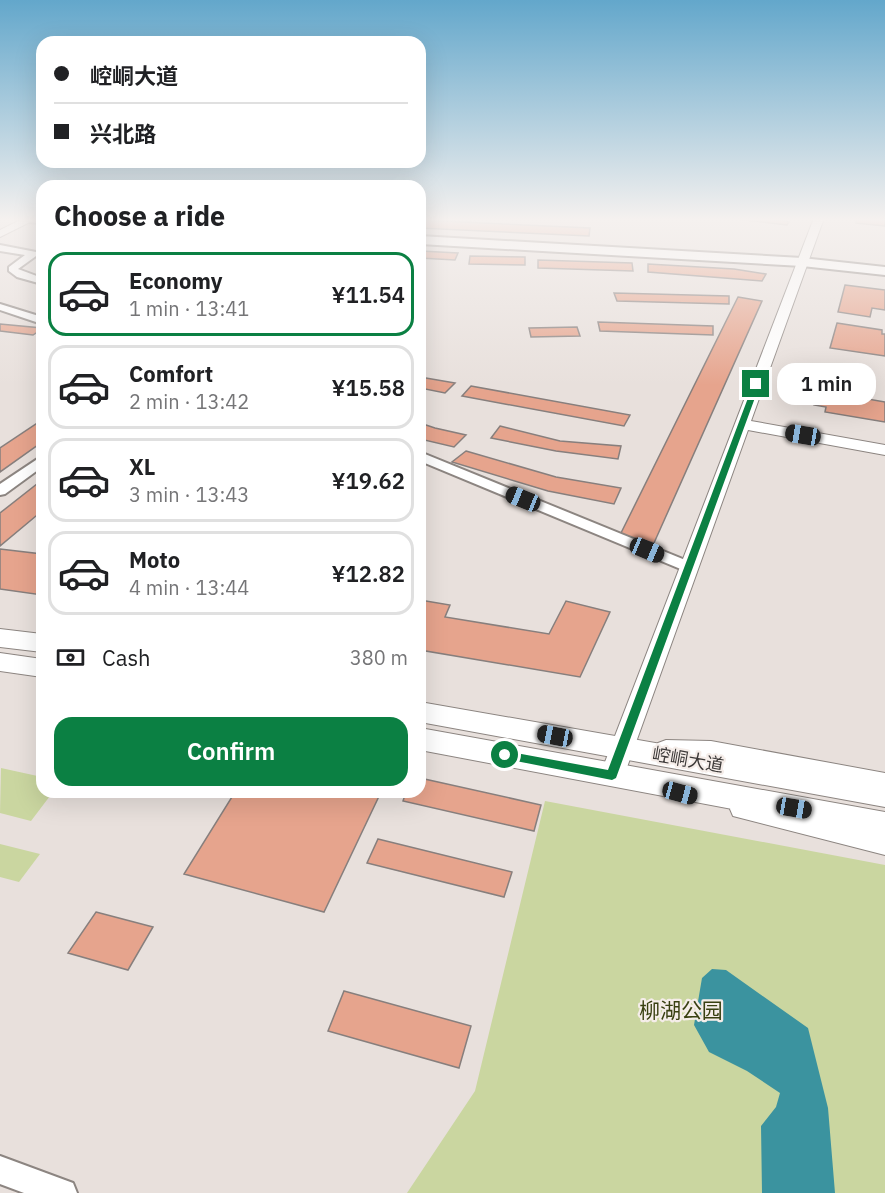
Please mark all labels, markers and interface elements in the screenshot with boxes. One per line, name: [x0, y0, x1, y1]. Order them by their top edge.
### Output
text: 崆峒大道: [90, 61, 178, 90]
text: 兴北路: [90, 119, 156, 148]
text: Choose a ride: [54, 198, 225, 233]
text: Economy: [129, 266, 223, 295]
icon: car: [57, 267, 111, 321]
text: ¥11.54: [332, 280, 405, 309]
text: 1 min · 13:41: [129, 295, 249, 322]
text: Comfort: [129, 359, 213, 388]
icon: car: [57, 360, 111, 414]
callout: 1 min: [777, 363, 876, 405]
route end: [742, 370, 769, 397]
text: 1 min: [801, 370, 852, 397]
text: ¥15.58: [332, 373, 405, 402]
text: 2 min · 13:42: [129, 388, 249, 415]
car: [784, 423, 822, 447]
text: XL: [129, 452, 155, 481]
icon: car: [57, 453, 111, 507]
text: ¥19.62: [332, 466, 405, 495]
text: 3 min · 13:43: [129, 481, 249, 508]
car: [503, 484, 543, 514]
car: [627, 535, 667, 565]
text: Moto: [129, 545, 180, 574]
icon: car: [57, 546, 111, 600]
text: ¥12.82: [332, 559, 405, 588]
text: 4 min · 13:44: [129, 574, 249, 601]
icon: cash: [54, 641, 87, 674]
text: Cash: [102, 643, 151, 672]
text: 380 m: [350, 644, 408, 671]
button: Confirm: [54, 717, 408, 786]
car: [536, 724, 574, 748]
route start: [491, 741, 518, 768]
street label: 崆峒大道: [651, 742, 726, 777]
car: [660, 780, 700, 806]
car: [775, 796, 813, 820]
park label: 柳湖公园: [639, 996, 723, 1024]

